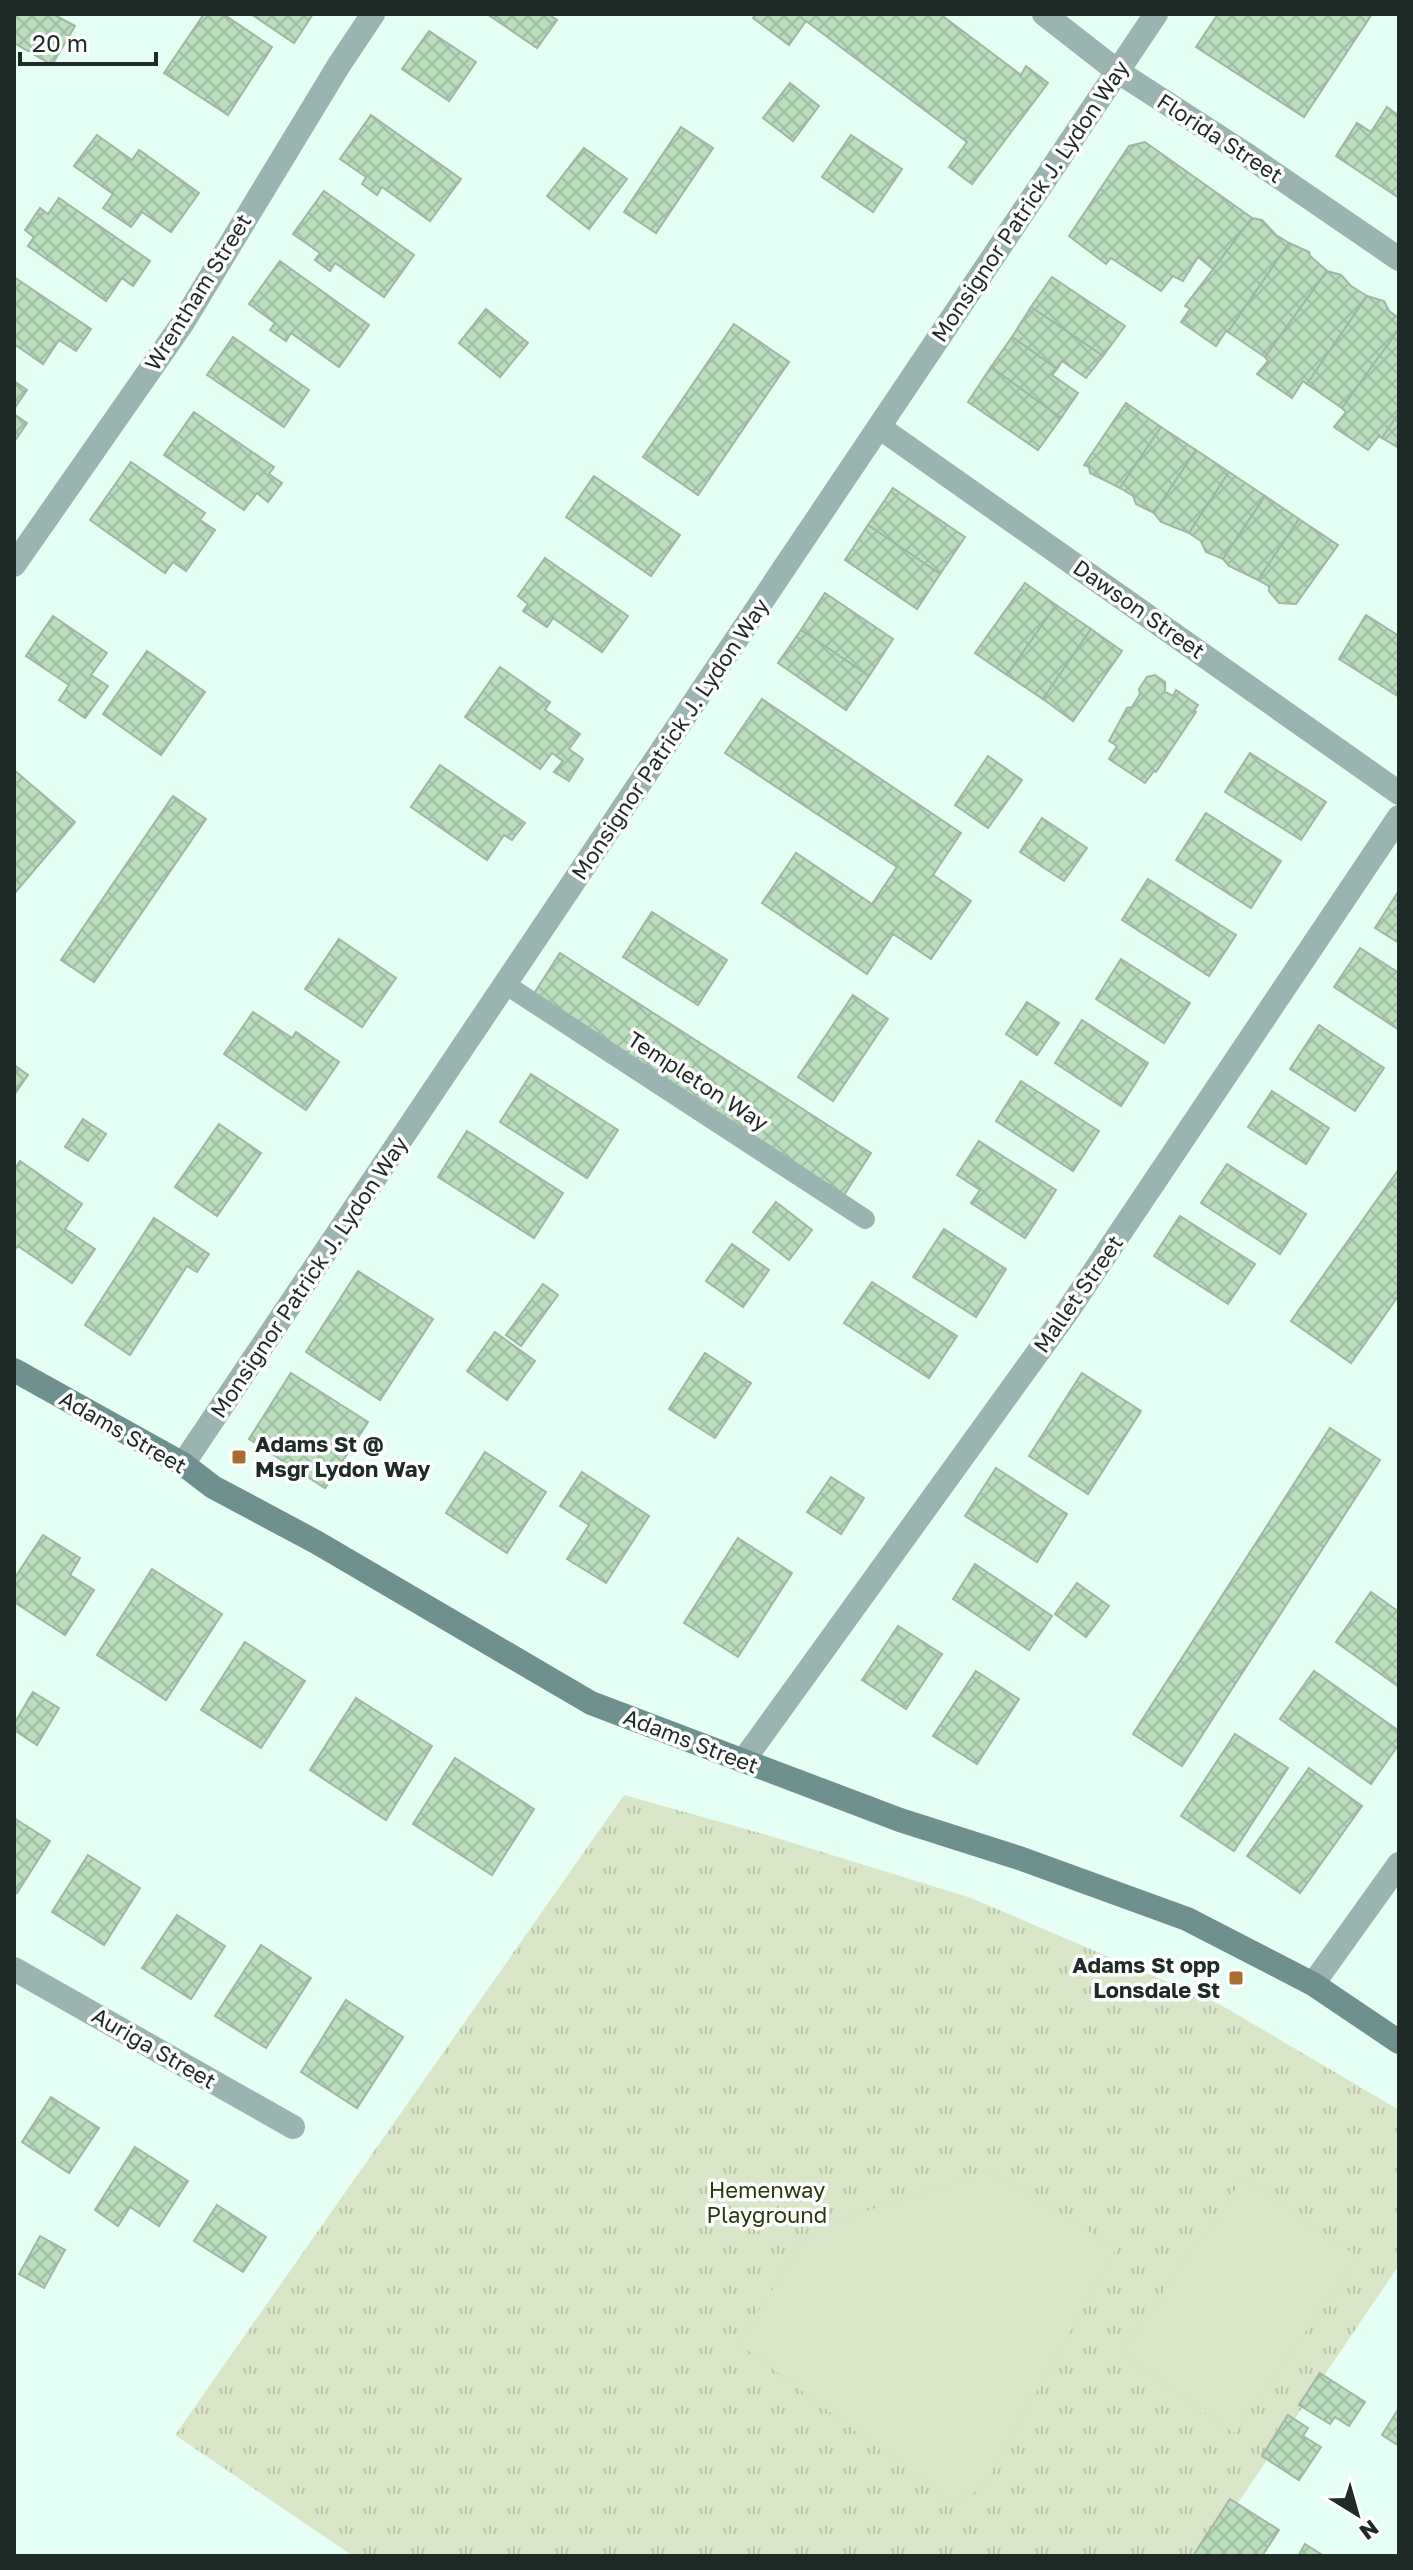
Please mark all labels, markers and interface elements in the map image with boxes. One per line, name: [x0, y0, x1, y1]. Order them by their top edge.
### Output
scale bar: [20, 16, 156, 66]
text: 20 m: [32, 28, 88, 57]
street label: Monsignor Patrick J. Lydon Way: [925, 55, 1134, 347]
street label: Florida Street: [1152, 87, 1288, 188]
street label: Wrentham Street: [138, 208, 257, 375]
street label: Dawson Street: [1068, 553, 1210, 664]
street label: Monsignor Patrick J. Lydon Way: [565, 593, 774, 885]
street label: Templeton Way: [623, 1025, 774, 1136]
street label: Monsignor Patrick J. Lydon Way: [204, 1131, 413, 1423]
street label: Mallet Street: [1027, 1230, 1128, 1358]
street label: Adams Street: [55, 1384, 192, 1479]
place label: Adams St @ Msgr Lydon Way: [255, 1430, 430, 1482]
marker: Adams St @ Msgr Lydon Way: [230, 1448, 248, 1466]
street label: Adams Street: [620, 1702, 762, 1779]
place label: Adams St opp Lonsdale St: [1072, 1951, 1220, 2003]
marker: Adams St opp Lonsdale St: [1227, 1969, 1245, 1987]
street label: Auriga Street: [87, 2001, 221, 2094]
park label: Hemenway Playground: [707, 2176, 827, 2228]
north arrow: [1317, 2474, 1397, 2554]
text: N: [1355, 2515, 1384, 2546]

